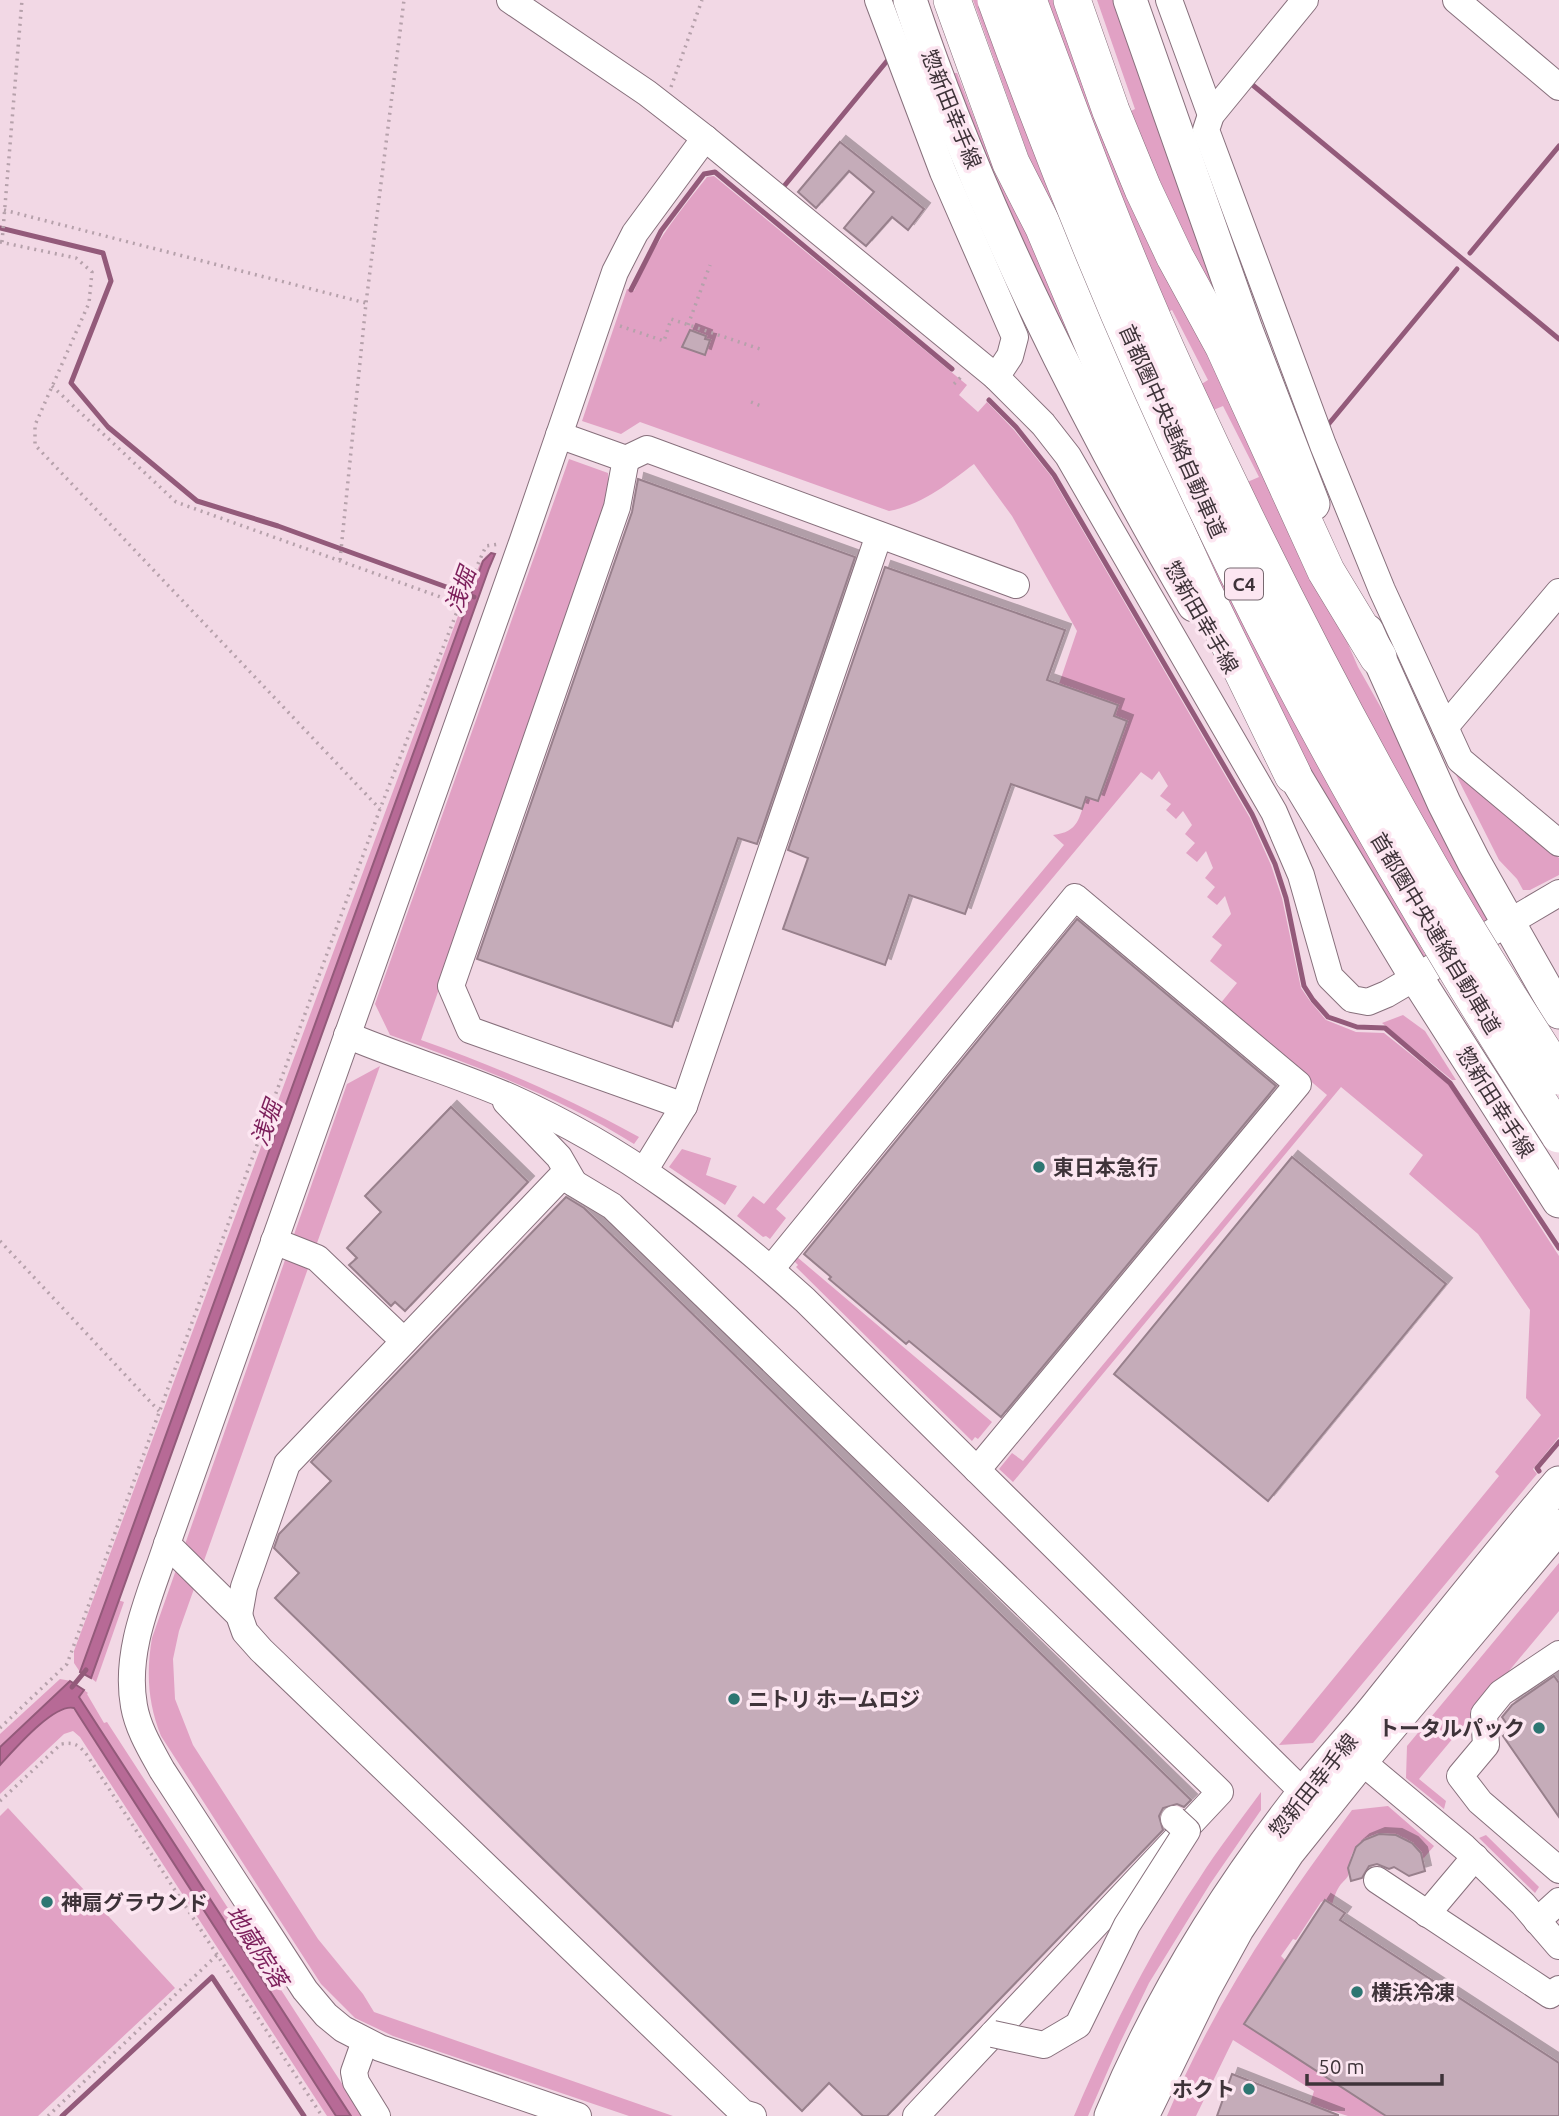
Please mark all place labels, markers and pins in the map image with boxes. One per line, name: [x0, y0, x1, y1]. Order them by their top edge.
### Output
place label: 東日本急行: [1053, 1155, 1158, 1179]
marker: 東日本急行: [1031, 1159, 1047, 1175]
place label: ニトリ ホームロジ: [748, 1687, 920, 1711]
marker: ニトリ ホームロジ: [726, 1691, 742, 1707]
place label: トータルパック: [1378, 1716, 1525, 1740]
marker: トータルパック: [1531, 1720, 1547, 1736]
place label: 神扇グラウンド: [61, 1890, 208, 1914]
marker: 神扇グラウンド: [39, 1894, 55, 1910]
place label: 横浜冷凍: [1371, 1980, 1455, 2004]
marker: 横浜冷凍: [1349, 1984, 1365, 2000]
place label: ホクト: [1172, 2077, 1235, 2101]
marker: ホクト: [1241, 2081, 1257, 2097]

